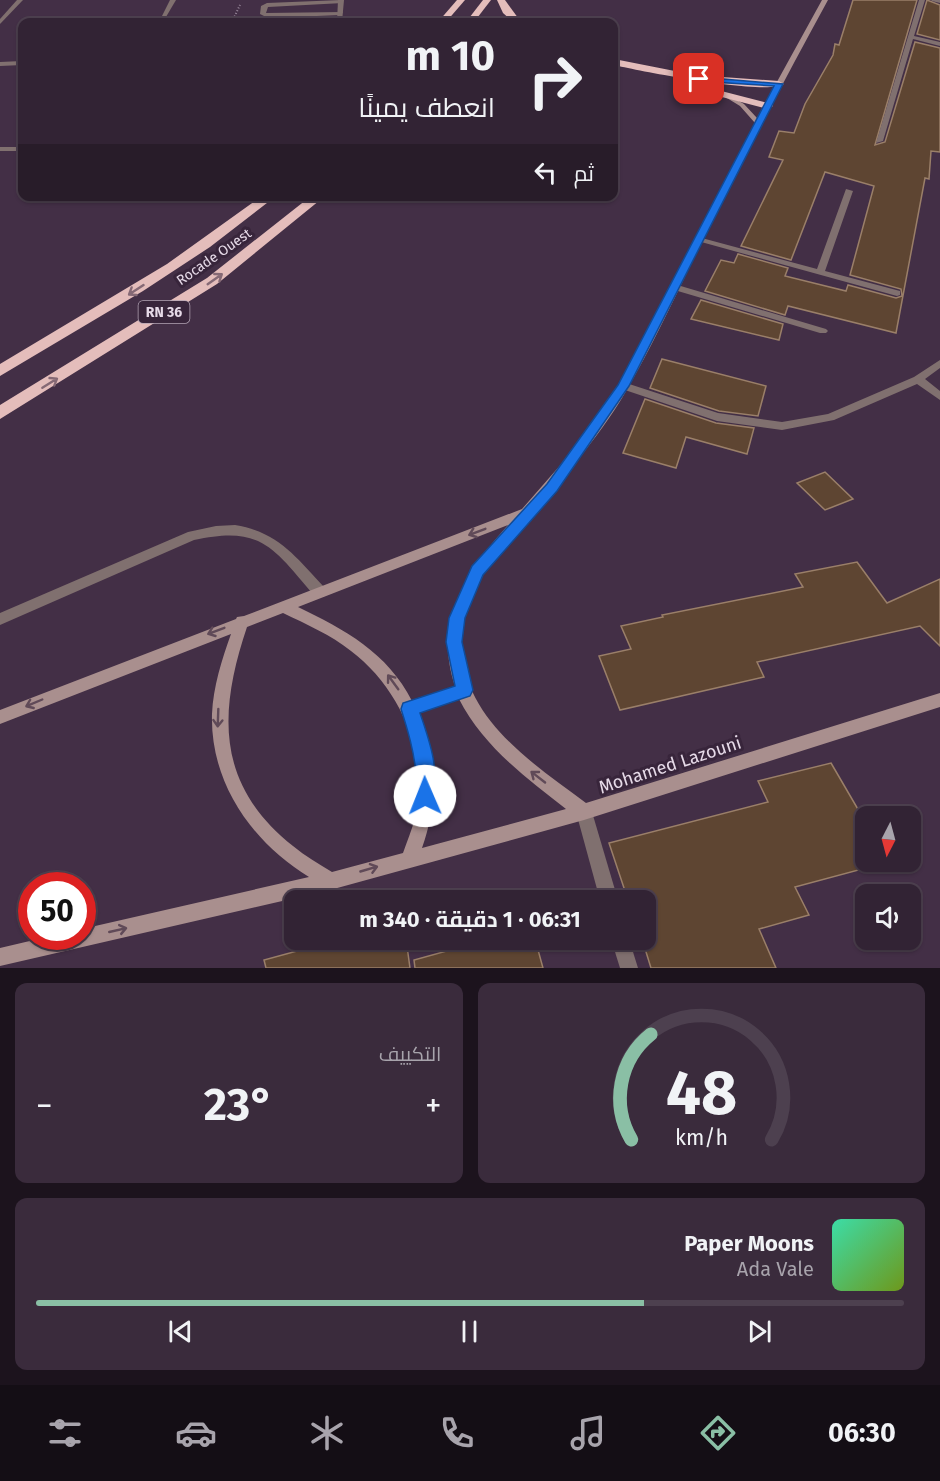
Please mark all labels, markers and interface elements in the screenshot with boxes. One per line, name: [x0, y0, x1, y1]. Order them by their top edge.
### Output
text: 10 m: [405, 31, 495, 81]
icon: right: [516, 42, 594, 120]
pin: [673, 53, 724, 104]
icon: arrive: [682, 62, 715, 95]
text: انعطف يمينًا: [358, 92, 495, 124]
icon: left: [529, 156, 562, 189]
text: ثم: [574, 160, 594, 187]
street label: Rocade Ouest: [173, 224, 255, 289]
one-way arrow: [206, 273, 222, 285]
one-way arrow: [128, 285, 145, 297]
road number: RN 36: [138, 301, 190, 323]
one-way arrow: [41, 377, 58, 389]
one-way arrow: [468, 528, 487, 539]
one-way arrow: [207, 626, 226, 637]
one-way arrow: [387, 674, 399, 690]
one-way arrow: [26, 697, 44, 709]
one-way arrow: [212, 708, 224, 728]
street label: Mohamed Lazouni: [596, 732, 744, 798]
position arrow: [393, 764, 457, 828]
one-way arrow: [530, 770, 546, 783]
north arrow: [855, 806, 921, 872]
map controls: [855, 806, 921, 950]
one-way arrow: [359, 863, 378, 874]
speed limit sign: 50: [18, 872, 96, 950]
button: sound: [855, 884, 921, 950]
text: 06:31 · 1 دقيقة · 340 m: [359, 906, 581, 933]
one-way arrow: [109, 923, 128, 935]
text: التكييف: [379, 1042, 442, 1066]
text: 48: [665, 1056, 737, 1131]
text: 23°: [204, 1078, 274, 1132]
text: −: [36, 1086, 53, 1126]
text: +: [425, 1086, 441, 1126]
text: km/h: [675, 1125, 728, 1151]
text: Paper Moons: [684, 1230, 814, 1257]
text: Ada Vale: [737, 1257, 814, 1281]
icon: previous: [164, 1315, 197, 1348]
icon: pause: [453, 1315, 486, 1348]
icon: next: [743, 1315, 776, 1348]
icon: filters: [44, 1412, 86, 1454]
icon: car: [175, 1412, 217, 1454]
icon: climate: [306, 1412, 348, 1454]
icon: phone: [436, 1412, 478, 1454]
icon: music: [567, 1412, 609, 1454]
icon: directions: [697, 1412, 739, 1454]
text: 06:30: [828, 1417, 896, 1449]

